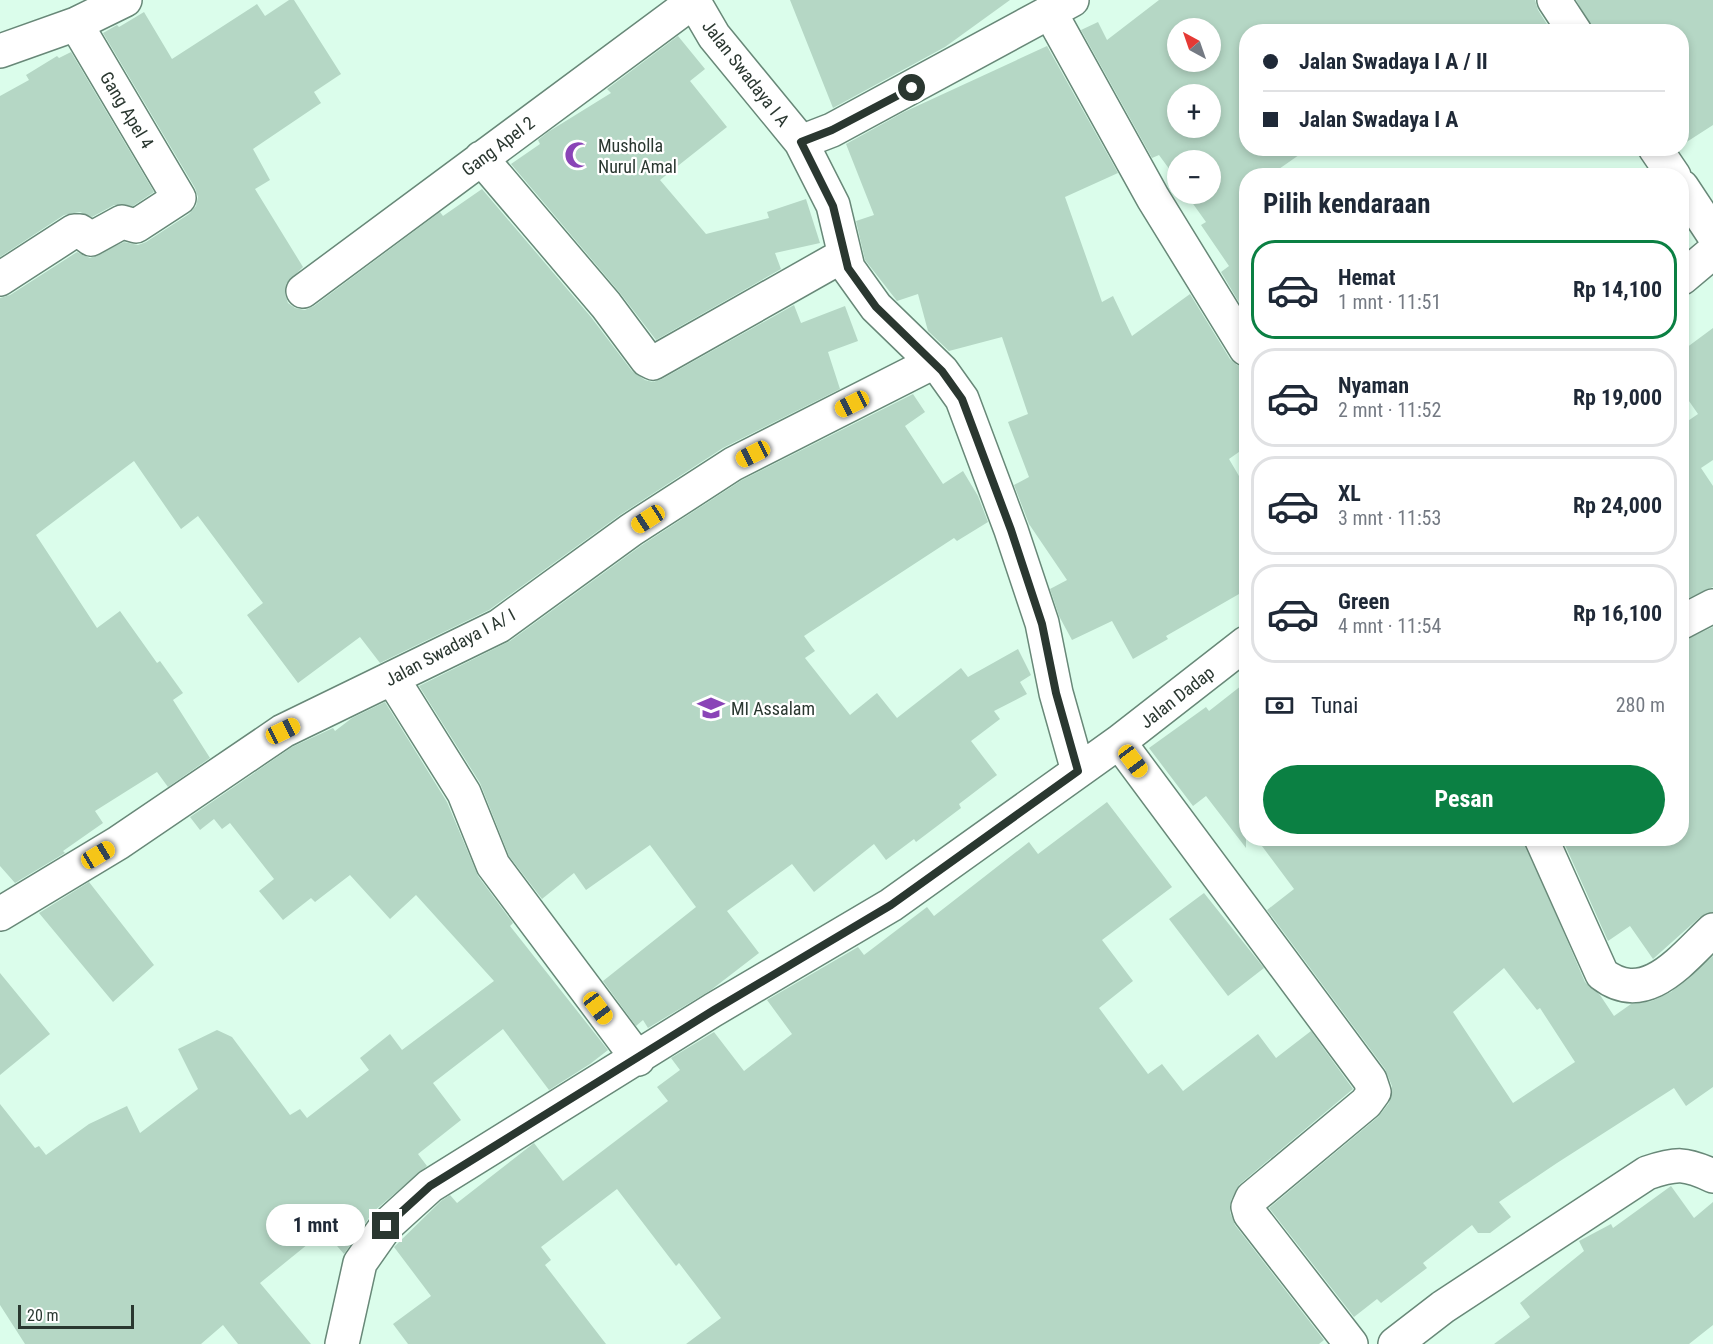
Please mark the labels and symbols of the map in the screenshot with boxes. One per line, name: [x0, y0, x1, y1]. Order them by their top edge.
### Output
street label: Jalan Swadaya I A: [698, 16, 794, 131]
north arrow: [1167, 18, 1221, 72]
street label: Gang Apel 4: [96, 68, 158, 152]
route start: [898, 74, 925, 101]
street label: Gang Apel 2: [457, 112, 539, 180]
place label: Musholla Nurul Amal: [598, 135, 677, 177]
mosque icon: Musholla Nurul Amal: [563, 140, 593, 170]
car: [832, 388, 872, 420]
car: [733, 438, 773, 470]
car: [628, 502, 668, 536]
street label: Jalan Swadaya I A/ I: [381, 604, 519, 690]
street label: Jalan Dadap: [1136, 661, 1218, 732]
school or university icon: MI Assalam: [696, 693, 726, 723]
place label: MI Assalam: [731, 698, 815, 719]
car: [263, 715, 303, 747]
car: [1115, 741, 1151, 781]
car: [78, 838, 118, 872]
car: [580, 988, 616, 1028]
callout: 1 mnt: [266, 1205, 365, 1247]
route end: [372, 1212, 399, 1239]
scale bar: [18, 1302, 134, 1330]

